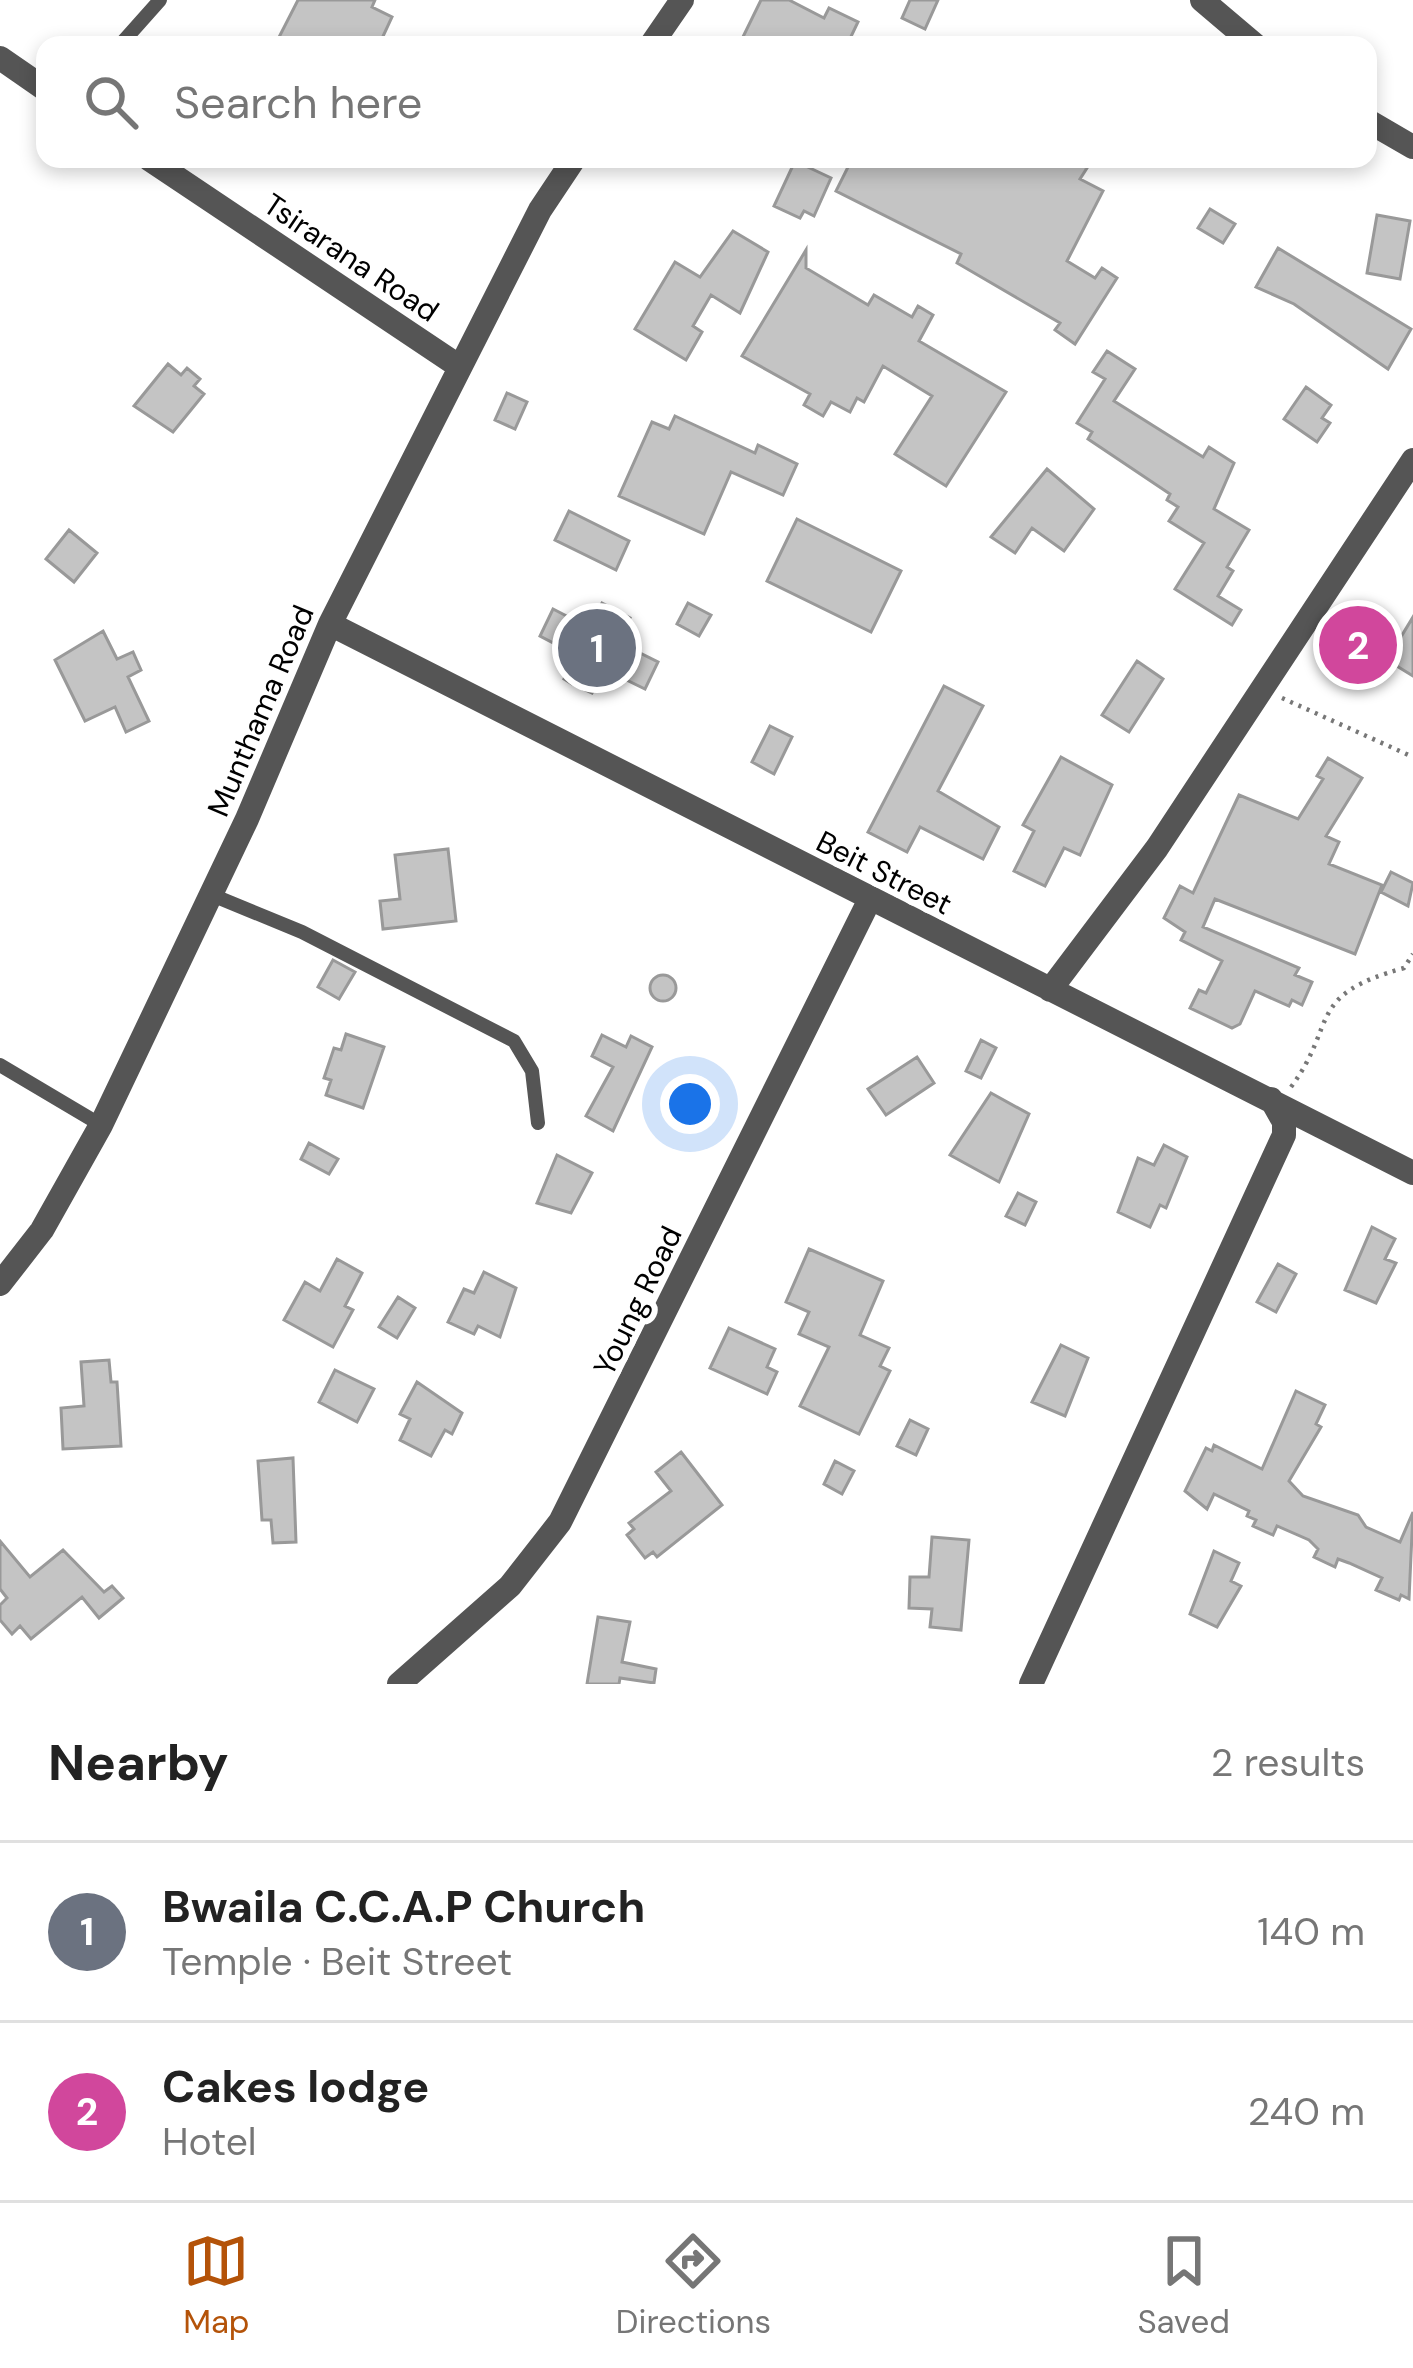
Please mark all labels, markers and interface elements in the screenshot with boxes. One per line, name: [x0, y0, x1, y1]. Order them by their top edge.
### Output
search box: [36, 36, 1377, 168]
icon: search: [78, 69, 144, 135]
text: Search here: [174, 73, 422, 132]
street label: Tsirarana Road: [256, 185, 446, 331]
street label: Munthama Road: [198, 599, 323, 822]
pin: 2: [1319, 600, 1397, 690]
pin: 1: [558, 603, 636, 693]
street label: Beit Street: [810, 822, 959, 923]
your location: [660, 1074, 720, 1134]
street label: Young Road: [585, 1220, 690, 1382]
text: Nearby: [48, 1729, 229, 1796]
text: 2 results: [1211, 1737, 1365, 1788]
text: Bwaila C.C.A.P Church: [162, 1877, 645, 1936]
text: 1: [80, 1906, 94, 1957]
text: 140 m: [1257, 1906, 1365, 1957]
text: Temple · Beit Street: [162, 1936, 512, 1987]
text: Cakes lodge: [162, 2057, 429, 2116]
text: 2: [76, 2086, 98, 2137]
text: 240 m: [1248, 2086, 1365, 2137]
text: Hotel: [162, 2116, 257, 2167]
tab: Map: [183, 2228, 250, 2343]
tab: Directions: [616, 2228, 771, 2343]
tab: Saved: [1137, 2228, 1230, 2343]

